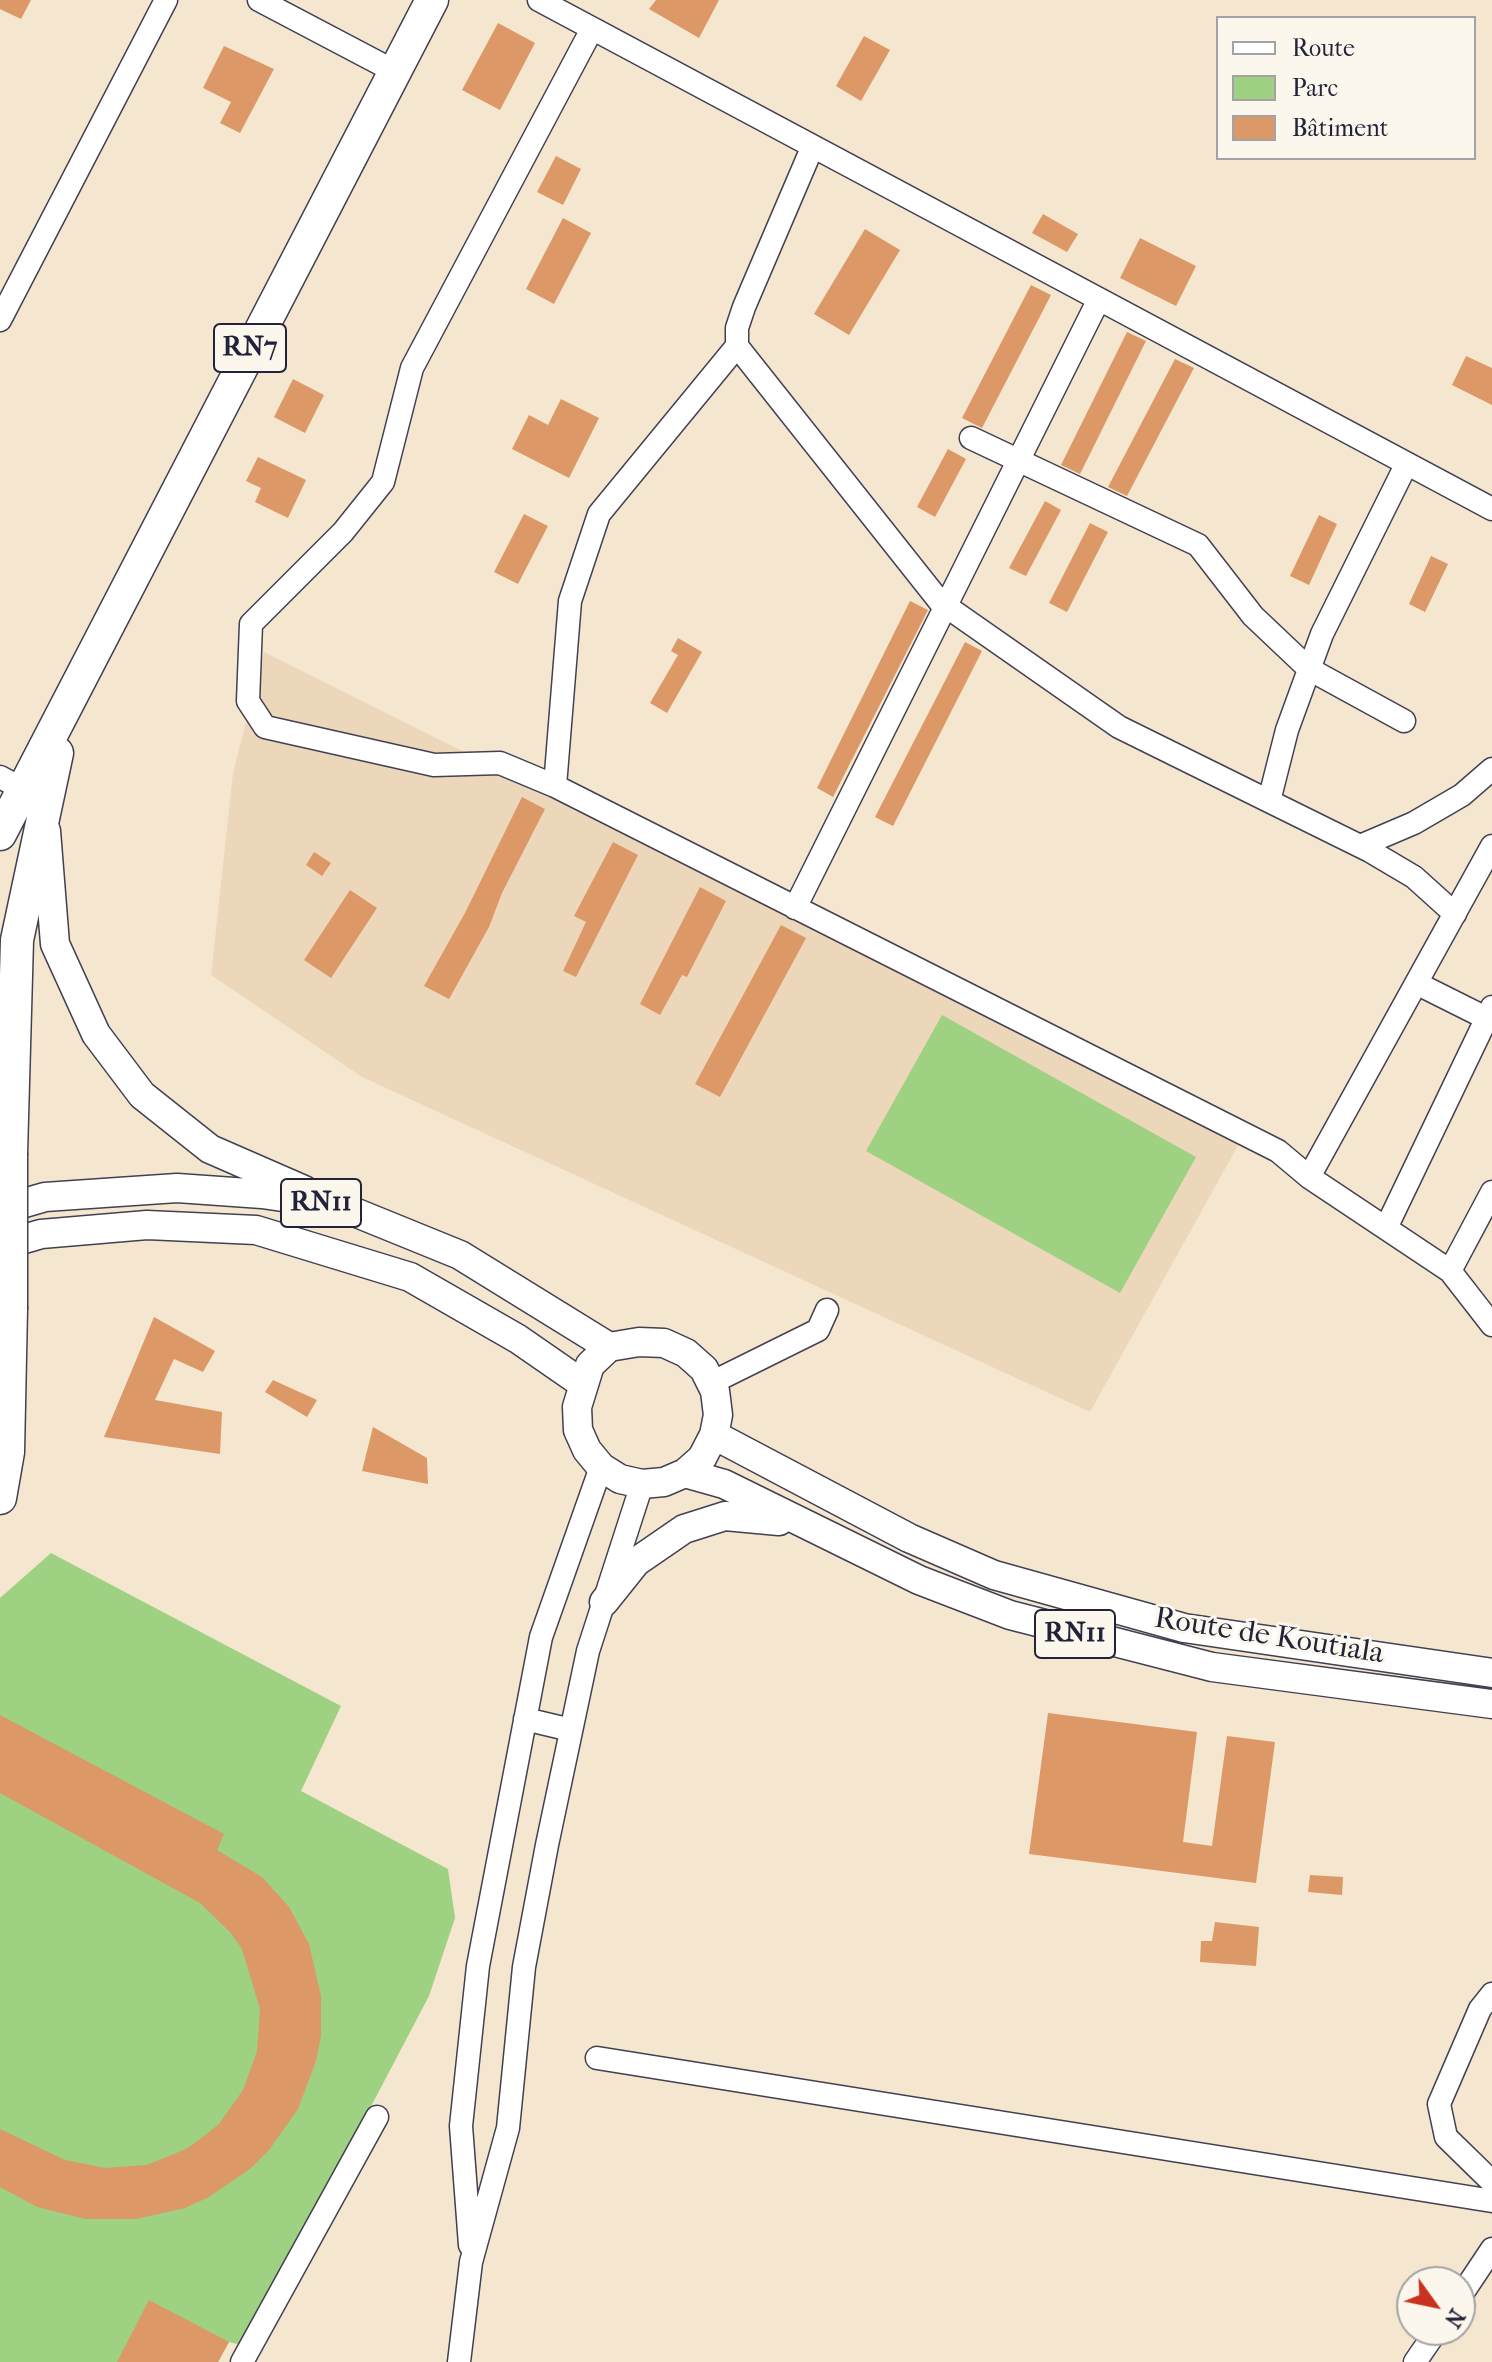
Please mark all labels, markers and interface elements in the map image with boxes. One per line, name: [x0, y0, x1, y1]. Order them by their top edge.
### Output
legend: [1216, 16, 1476, 160]
text: Route: [1292, 34, 1355, 62]
text: Parc: [1292, 74, 1338, 102]
text: Bâtiment: [1292, 114, 1388, 142]
road number: RN7: [214, 324, 286, 372]
road number: RN11: [281, 1179, 361, 1227]
street label: Route de Koutiala: [1152, 1601, 1386, 1673]
road number: RN11: [1035, 1610, 1115, 1658]
north arrow: [1396, 2266, 1476, 2346]
text: N: [1439, 2304, 1470, 2332]

